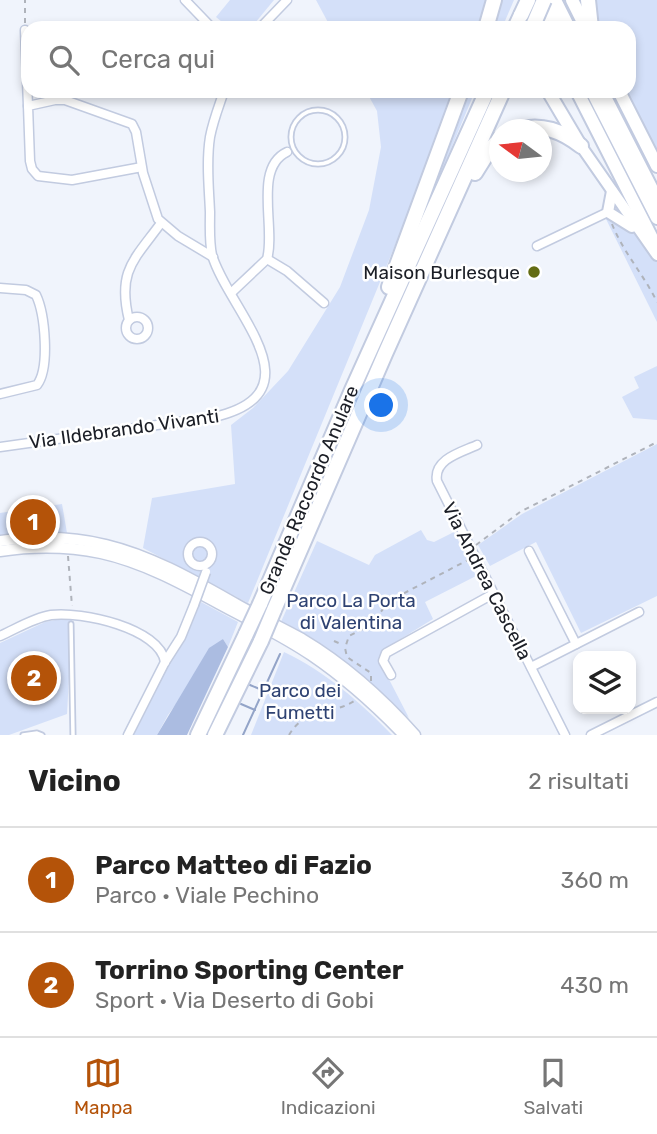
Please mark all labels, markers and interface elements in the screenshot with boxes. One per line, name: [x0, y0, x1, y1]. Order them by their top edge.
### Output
search box: [21, 21, 636, 98]
icon: search: [45, 41, 83, 79]
text: Cerca qui: [101, 44, 215, 75]
north arrow: [489, 119, 552, 182]
place label: Maison Burlesque: [363, 261, 520, 284]
marker: Maison Burlesque: [526, 264, 542, 280]
street label: Grande Raccordo Anulare: [254, 382, 364, 598]
your location: [364, 388, 398, 422]
street label: Via Ildebrando Vivanti: [28, 404, 220, 454]
pin: 1: [10, 496, 56, 548]
street label: Via Andrea Cascella: [437, 498, 537, 664]
park label: Parco La Porta di Valentina: [286, 589, 416, 634]
map controls: [573, 651, 636, 714]
button: layers: [573, 651, 636, 714]
pin: 2: [11, 652, 57, 704]
park label: Parco dei Fumetti: [259, 679, 341, 724]
text: Vicino: [28, 763, 121, 799]
text: 2 risultati: [528, 767, 629, 795]
text: Parco Matteo di Fazio: [95, 850, 372, 881]
text: 1: [45, 866, 57, 894]
text: 360 m: [561, 866, 629, 894]
text: Parco · Viale Pechino: [95, 881, 319, 909]
text: Torrino Sporting Center: [95, 955, 403, 986]
text: 2: [44, 971, 58, 999]
text: 430 m: [560, 971, 629, 999]
text: Sport · Via Deserto di Gobi: [95, 986, 374, 1014]
tab: Mappa: [74, 1054, 133, 1119]
tab: Indicazioni: [281, 1054, 376, 1119]
tab: Salvati: [524, 1054, 583, 1119]

